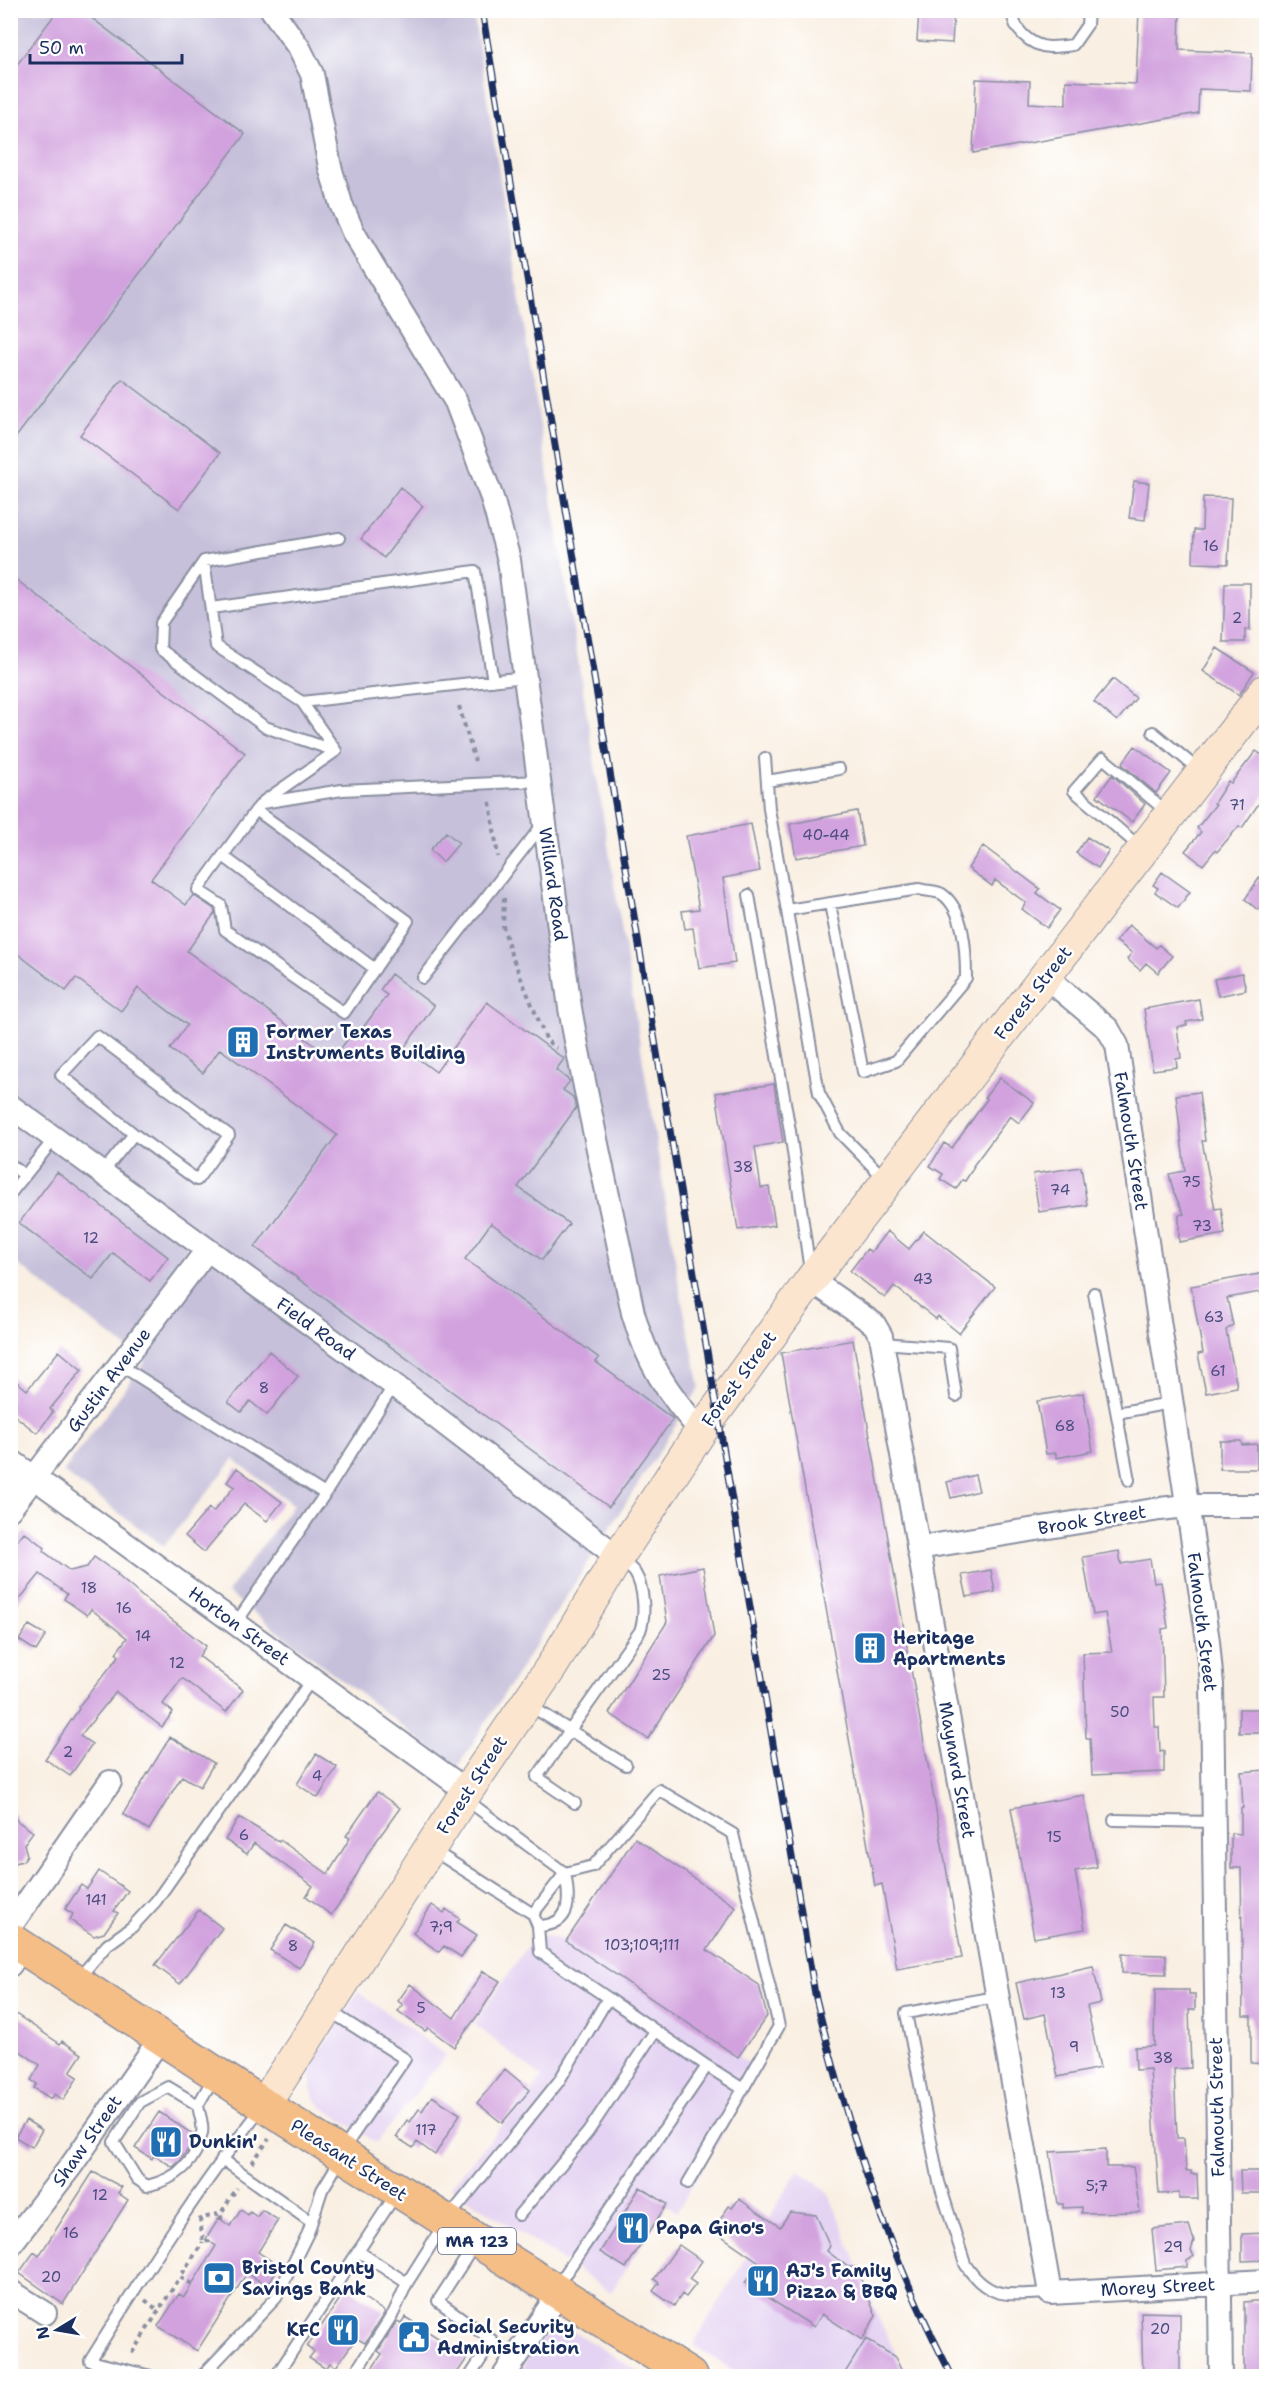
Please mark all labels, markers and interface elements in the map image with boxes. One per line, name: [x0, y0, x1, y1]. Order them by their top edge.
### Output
scale bar: [30, 27, 182, 65]
text: 50 m: [39, 36, 84, 60]
house number: 16: [1203, 536, 1219, 556]
house number: 2: [1232, 608, 1242, 628]
house number: 71: [1229, 795, 1245, 815]
house number: 40-44: [802, 825, 850, 845]
street label: Willard Road: [533, 826, 573, 942]
street label: Forest Street: [989, 941, 1077, 1045]
place label: Former Texas Instruments Building: [266, 1020, 465, 1065]
building icon: Former Texas Instruments Building: [225, 1024, 261, 1060]
street label: Falmouth Street: [1108, 1070, 1154, 1212]
house number: 38: [733, 1157, 753, 1177]
house number: 75: [1181, 1172, 1201, 1192]
house number: 74: [1050, 1180, 1070, 1200]
house number: 73: [1192, 1216, 1212, 1236]
house number: 12: [83, 1228, 99, 1248]
house number: 43: [913, 1269, 933, 1289]
street label: Field Road: [271, 1292, 361, 1366]
house number: 63: [1204, 1307, 1224, 1327]
street label: Gustin Avenue: [62, 1323, 156, 1437]
street label: Forest Street: [696, 1326, 782, 1432]
house number: 61: [1210, 1361, 1226, 1381]
house number: 8: [259, 1378, 269, 1398]
house number: 68: [1055, 1416, 1075, 1436]
street label: Brook Street: [1036, 1500, 1148, 1540]
street label: Falmouth Street: [1182, 1551, 1222, 1693]
house number: 18: [81, 1578, 97, 1598]
street label: Horton Street: [183, 1581, 295, 1671]
house number: 16: [116, 1598, 132, 1618]
house number: 14: [135, 1626, 151, 1646]
place label: Heritage Apartments: [893, 1626, 1006, 1671]
building icon: Heritage Apartments: [852, 1630, 888, 1666]
house number: 12: [169, 1653, 185, 1673]
house number: 25: [651, 1665, 671, 1685]
street label: Maynard Street: [933, 1700, 981, 1840]
house number: 50: [1110, 1702, 1130, 1722]
street label: Forest Street: [431, 1731, 513, 1839]
house number: 2: [63, 1742, 73, 1762]
house number: 4: [312, 1766, 322, 1786]
house number: 6: [239, 1825, 249, 1845]
house number: 15: [1046, 1827, 1062, 1847]
house number: 141: [85, 1890, 107, 1910]
house number: 7;9: [429, 1917, 453, 1937]
house number: 103;109;111: [604, 1935, 680, 1955]
house number: 8: [288, 1936, 298, 1956]
house number: 13: [1050, 1983, 1066, 2003]
house number: 5: [416, 1998, 426, 2018]
house number: 9: [1069, 2037, 1079, 2057]
street label: Falmouth Street: [1204, 2037, 1230, 2177]
house number: 38: [1153, 2048, 1173, 2068]
street label: Shaw Street: [47, 2090, 127, 2191]
street label: Pleasant Street: [286, 2113, 412, 2207]
house number: 117: [415, 2120, 437, 2140]
restaurant icon: Dunkin': [148, 2124, 184, 2160]
place label: Dunkin': [189, 2130, 258, 2154]
house number: 5;7: [1086, 2176, 1108, 2196]
house number: 12: [92, 2185, 108, 2205]
restaurant icon: Papa Gino's: [615, 2210, 651, 2246]
place label: Papa Gino's: [656, 2216, 764, 2240]
house number: 16: [63, 2223, 79, 2243]
road number: MA 123: [438, 2228, 516, 2254]
house number: 29: [1163, 2237, 1183, 2257]
place label: Bristol County Savings Bank: [242, 2256, 375, 2301]
place label: AJ's Family Pizza & BBQ: [786, 2259, 898, 2304]
bank icon: Bristol County Savings Bank: [201, 2260, 237, 2296]
restaurant icon: AJ's Family Pizza & BBQ: [745, 2263, 781, 2299]
house number: 20: [41, 2267, 61, 2287]
street label: Morey Street: [1100, 2272, 1216, 2302]
north arrow: [27, 2300, 87, 2360]
restaurant icon: KFC: [325, 2312, 361, 2348]
place label: Social Security Administration: [437, 2315, 579, 2360]
place label: KFC: [286, 2318, 320, 2342]
public building icon: Social Security Administration: [396, 2319, 432, 2355]
house number: 20: [1150, 2319, 1170, 2339]
text: N: [31, 2325, 54, 2341]

